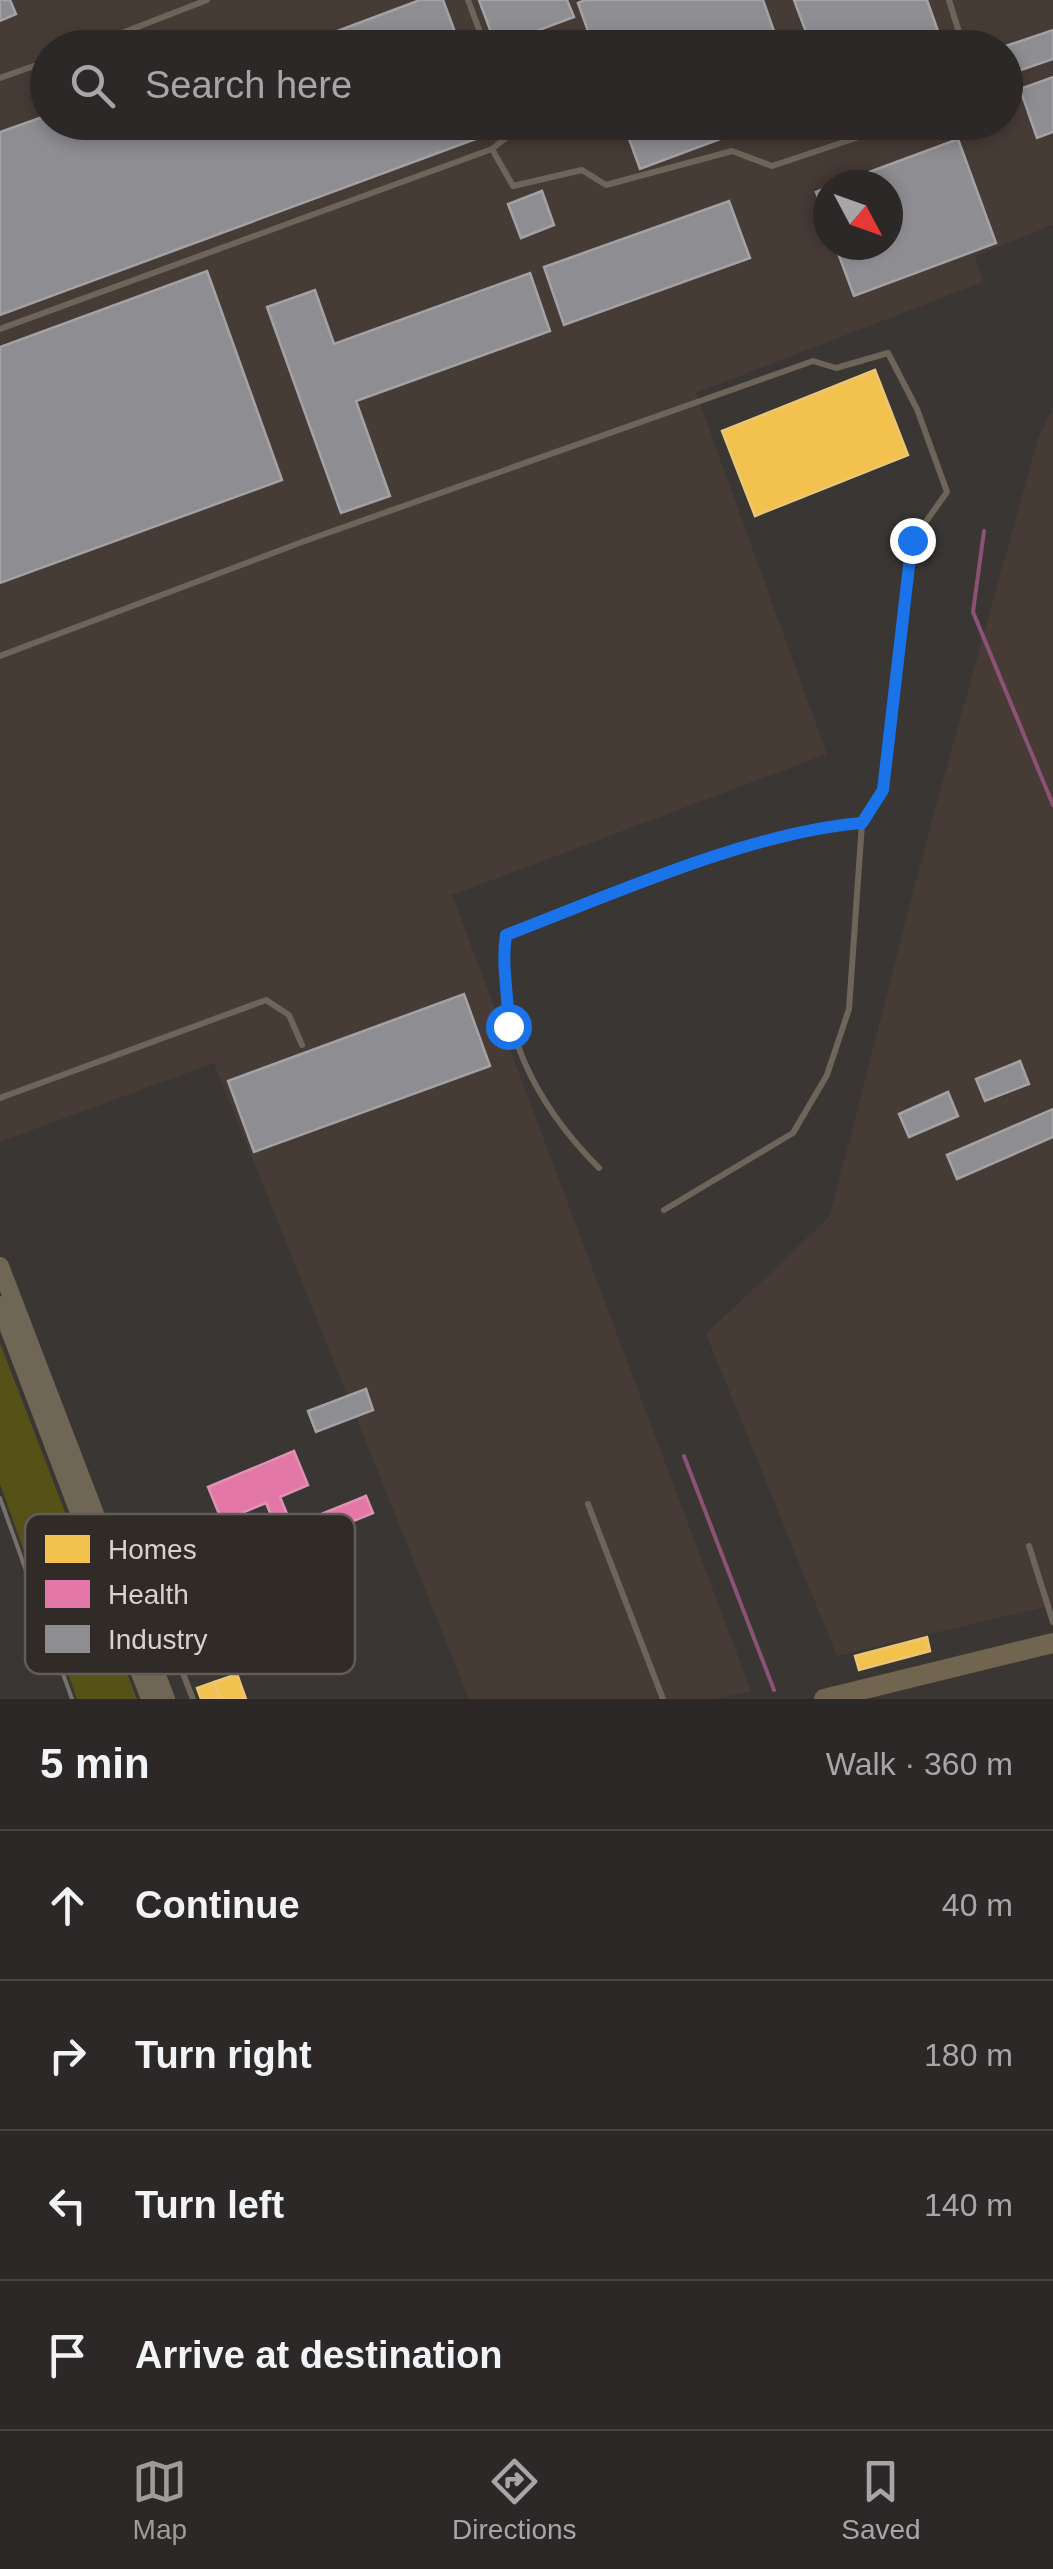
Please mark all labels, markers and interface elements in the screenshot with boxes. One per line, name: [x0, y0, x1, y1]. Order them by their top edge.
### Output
search box: [30, 30, 1023, 140]
icon: search: [65, 58, 120, 113]
text: Search here: [145, 64, 352, 106]
north arrow: [813, 170, 903, 260]
route end: [890, 518, 936, 564]
route start: [486, 1004, 532, 1050]
legend: [25, 1514, 355, 1674]
text: Homes: [108, 1534, 197, 1565]
text: Health: [108, 1579, 189, 1610]
text: Industry: [108, 1624, 208, 1655]
text: 5 min: [40, 1740, 150, 1787]
text: Walk · 360 m: [826, 1746, 1013, 1782]
icon: ahead: [40, 1878, 95, 1933]
text: Continue: [135, 1884, 300, 1926]
text: 40 m: [942, 1887, 1013, 1923]
icon: right: [40, 2028, 95, 2083]
text: Turn right: [135, 2034, 312, 2076]
text: 180 m: [924, 2037, 1013, 2073]
icon: left: [40, 2178, 95, 2233]
text: Turn left: [135, 2184, 284, 2226]
text: 140 m: [924, 2187, 1013, 2223]
icon: arrive: [40, 2328, 95, 2383]
text: Arrive at destination: [135, 2334, 502, 2376]
tab: Map: [132, 2454, 187, 2546]
tab: Directions: [452, 2454, 577, 2546]
tab: Saved: [841, 2454, 921, 2546]

